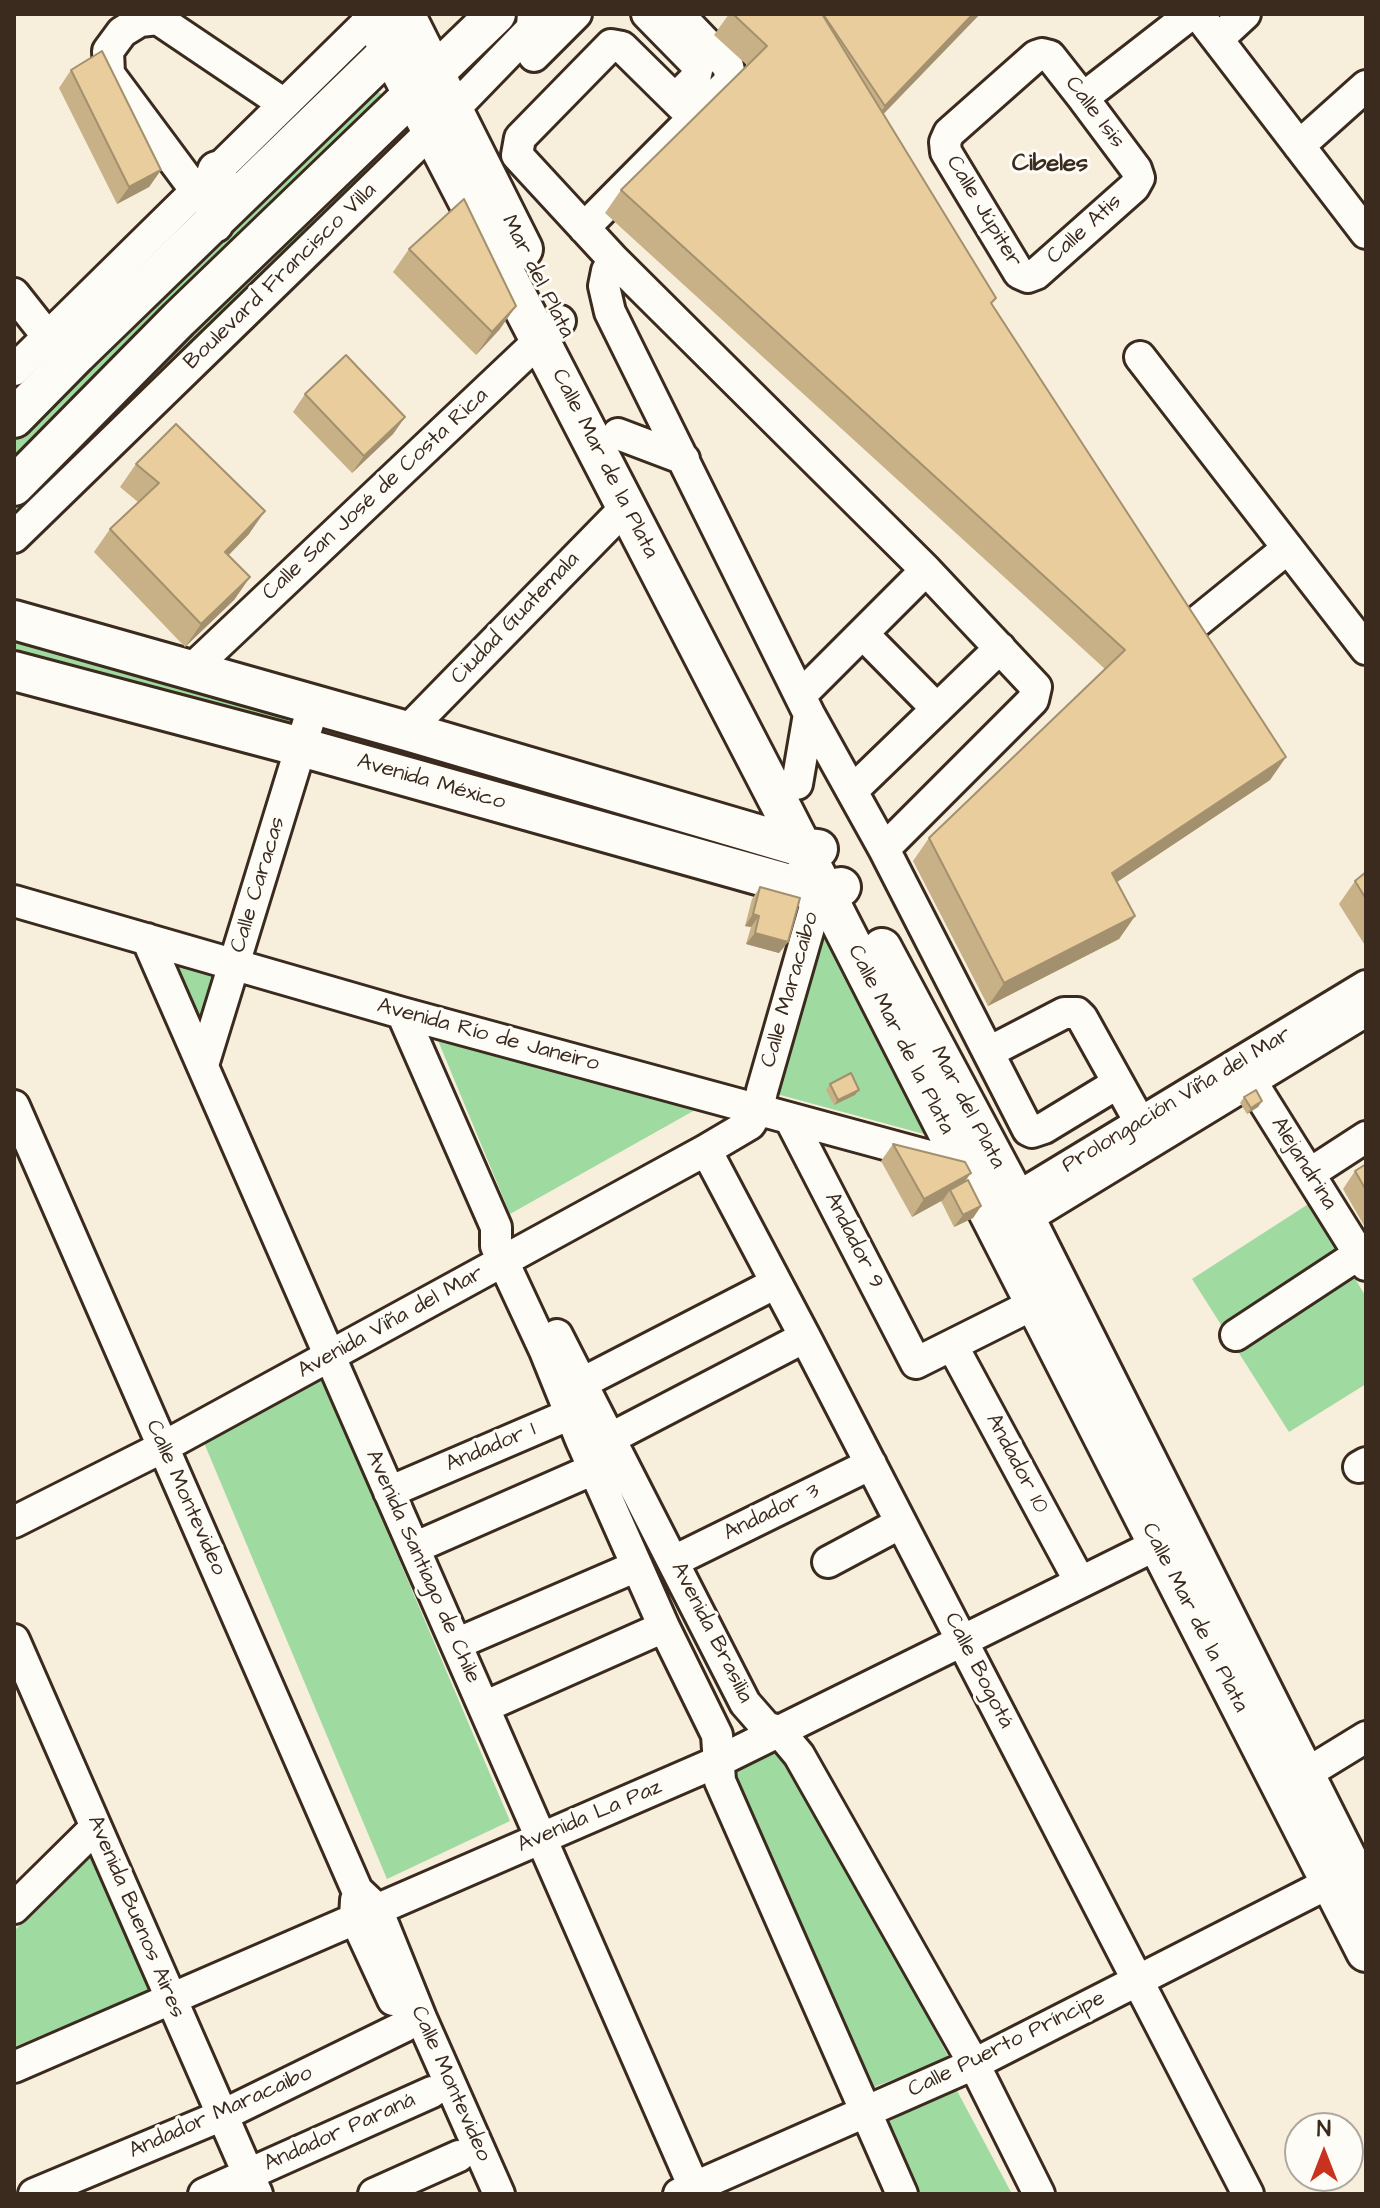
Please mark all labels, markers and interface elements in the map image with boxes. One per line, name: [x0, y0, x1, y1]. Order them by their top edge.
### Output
street label: Calle Isis: [1058, 72, 1130, 154]
street label: Calle Júpiter: [939, 151, 1027, 273]
district label: Cibeles: [1012, 151, 1088, 179]
street label: Boulevard Francisco Villa: [179, 178, 383, 376]
street label: Calle Atis: [1042, 189, 1128, 271]
street label: Mar del Plata: [495, 211, 579, 343]
street label: Calle Mar de la Plata: [545, 365, 663, 563]
street label: Calle San José de Costa Rica: [258, 383, 494, 607]
street label: Ciudad Guatemala: [446, 547, 586, 691]
street label: Avenida México: [354, 749, 508, 817]
street label: Calle Caracas: [226, 814, 292, 956]
street label: Calle Maracaibo: [756, 909, 826, 1071]
street label: Calle Mar de la Plata: [841, 941, 959, 1139]
street label: Avenida Río de Janeiro: [374, 994, 602, 1078]
street label: Prolongación Viña del Mar: [1058, 1022, 1296, 1180]
street label: Mar del Plata: [924, 1042, 1010, 1174]
street label: Alejandrina: [1264, 1113, 1342, 1215]
street label: Andador 9: [817, 1188, 889, 1294]
street label: Avenida Viña del Mar: [294, 1261, 488, 1385]
street label: Andador 10: [979, 1410, 1053, 1518]
street label: Calle Montevideo: [139, 1416, 231, 1580]
street label: Andador 1: [442, 1417, 540, 1479]
street label: Avenida Santiago de Chile: [359, 1446, 485, 1688]
street label: Andador 3: [720, 1478, 824, 1548]
street label: Calle Mar de la Plata: [1135, 1519, 1253, 1717]
street label: Avenida Brasilia: [664, 1558, 758, 1708]
street label: Calle Bogotá: [938, 1609, 1018, 1733]
street label: Avenida La Paz: [514, 1775, 666, 1859]
street label: Avenida Buenos Aires: [80, 1812, 190, 2022]
street label: Calle Puerto Príncipe: [904, 1986, 1110, 2104]
street label: Calle Montevideo: [404, 2002, 496, 2166]
street label: Andador Maracaibo: [125, 2061, 317, 2165]
street label: Andador Paraná: [260, 2088, 420, 2178]
north arrow: [1284, 2112, 1364, 2192]
text: N: [1317, 2114, 1331, 2145]

